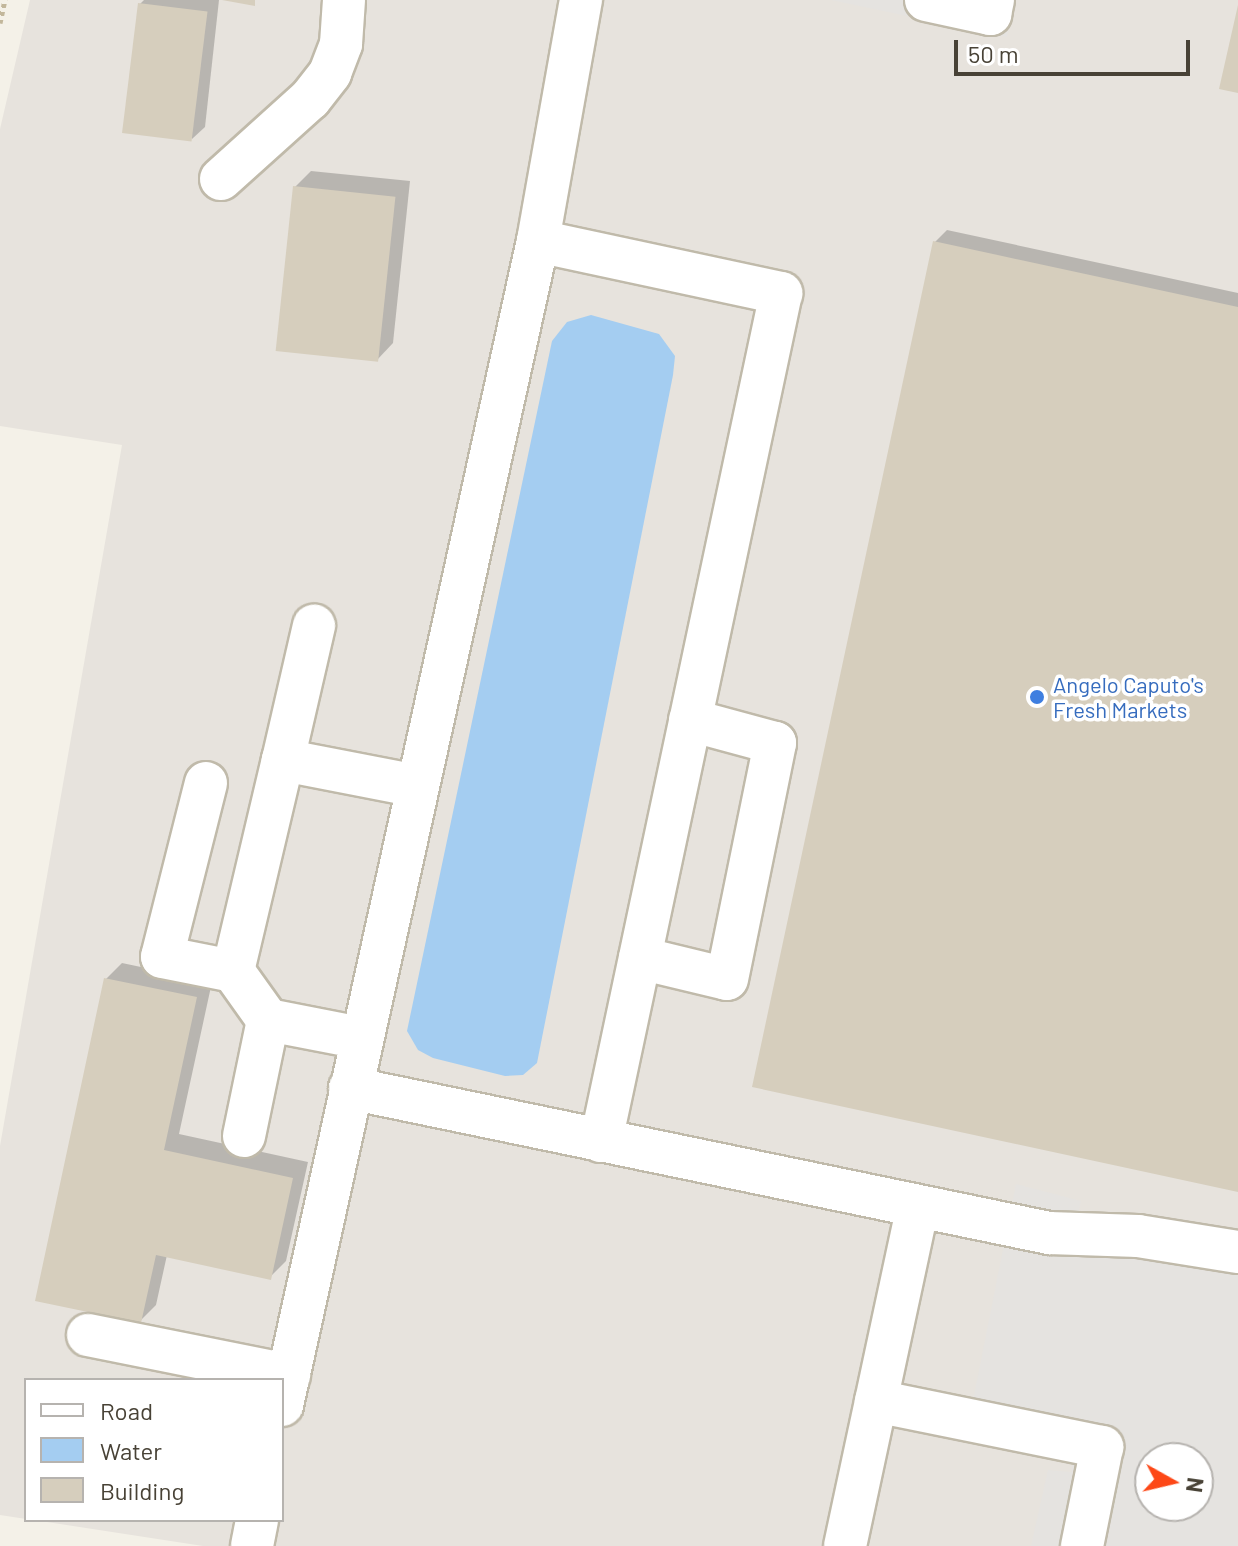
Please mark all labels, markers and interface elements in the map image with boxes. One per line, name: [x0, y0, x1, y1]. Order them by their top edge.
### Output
scale bar: [958, 24, 1194, 74]
text: 50 m: [968, 39, 1019, 68]
place label: Angelo Caputo's Fresh Markets: [1053, 671, 1204, 722]
marker: Angelo Caputo's Fresh Markets: [1028, 688, 1046, 706]
legend: [24, 1378, 284, 1522]
text: Road: [100, 1396, 153, 1425]
text: Water: [100, 1436, 162, 1465]
north arrow: [1134, 1442, 1214, 1522]
text: Building: [100, 1476, 184, 1505]
text: N: [1182, 1476, 1210, 1494]

